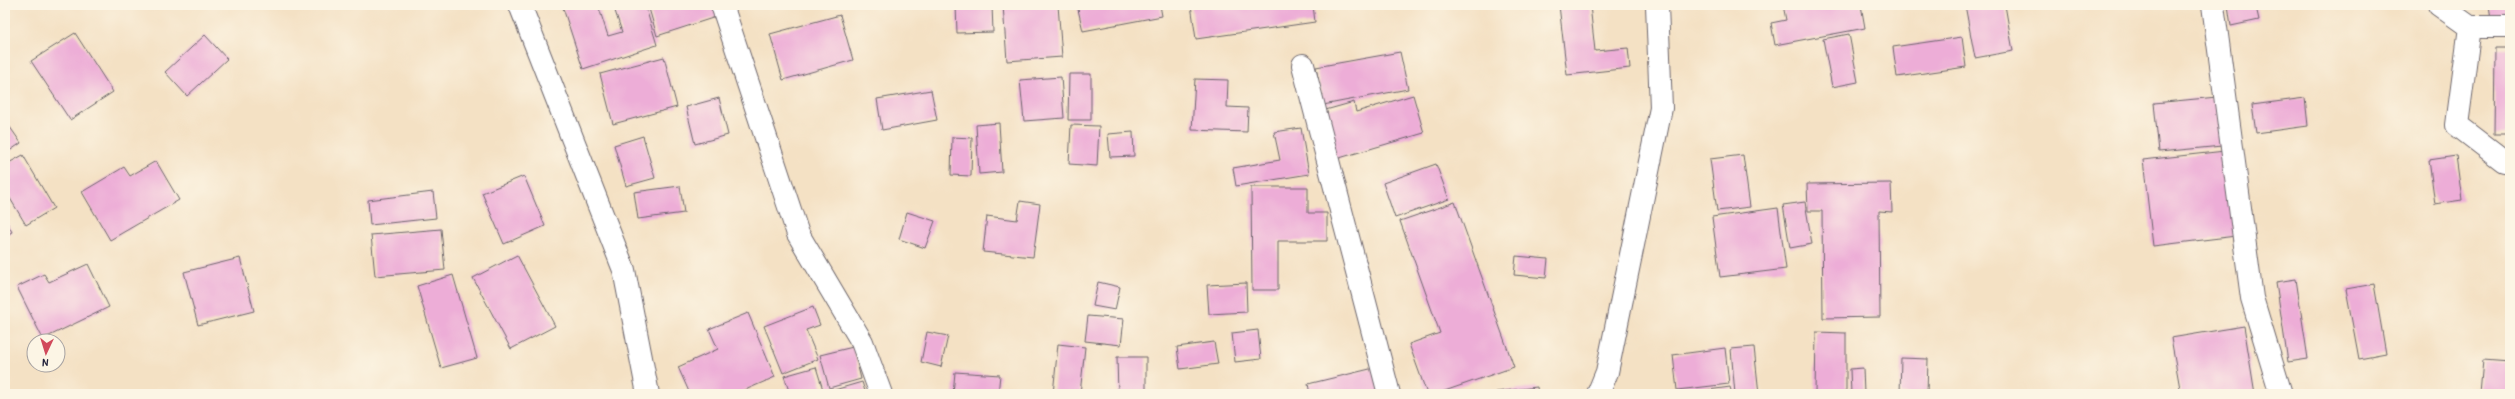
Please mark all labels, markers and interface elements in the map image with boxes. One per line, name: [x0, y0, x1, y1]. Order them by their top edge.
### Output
north arrow: [26, 333, 66, 373]
text: N: [42, 356, 49, 370]

